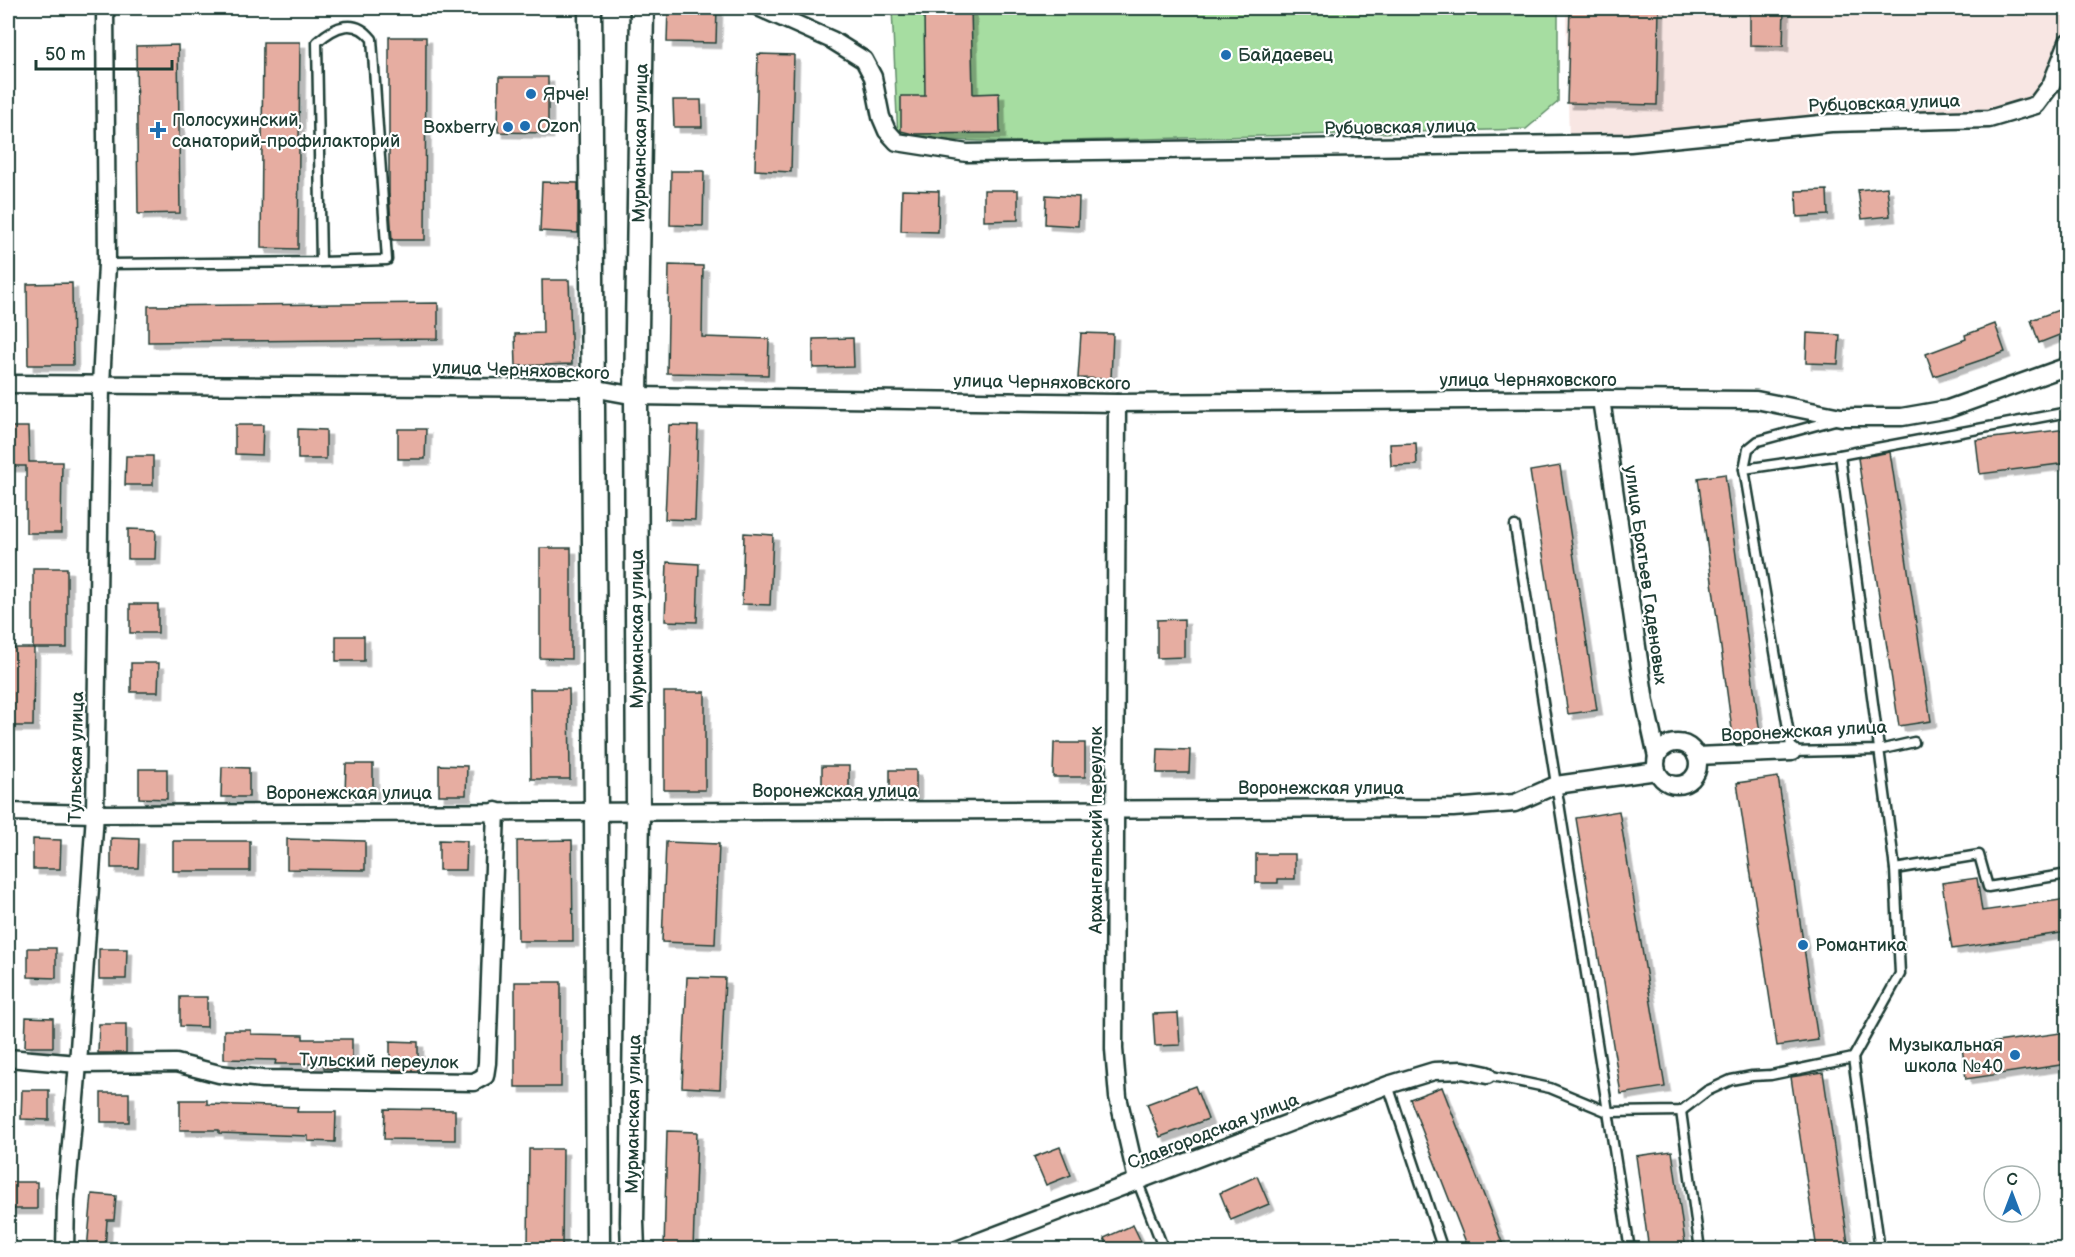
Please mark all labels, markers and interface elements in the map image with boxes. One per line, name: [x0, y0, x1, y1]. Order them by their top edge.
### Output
scale bar: [36, 33, 172, 71]
text: 50 m: [45, 44, 86, 65]
place label: Байдаевец: [1238, 45, 1333, 66]
marker: Байдаевец: [1219, 48, 1233, 62]
street label: Мурманская улица: [629, 63, 652, 223]
place label: Ярче!: [543, 84, 589, 105]
marker: Ярче!: [524, 87, 538, 101]
street label: Рубцовская улица: [1808, 90, 1961, 117]
place label: Полосухинский, санаторий-профилакторий: [172, 110, 400, 152]
place label: Ozon: [537, 116, 579, 137]
street label: Рубцовская улица: [1324, 116, 1477, 139]
place label: Boxberry: [423, 117, 497, 138]
marker: Ozon: [518, 119, 532, 133]
marker: Boxberry: [501, 120, 515, 134]
marker: Полосухинский, санаторий-профилакторий: [149, 121, 167, 139]
street label: улица Черняховского: [432, 357, 610, 384]
street label: улица Черняховского: [953, 370, 1131, 395]
street label: улица Черняховского: [1439, 370, 1617, 391]
street label: улица Братьев Гаденовых: [1620, 464, 1671, 686]
street label: Мурманская улица: [627, 549, 648, 709]
street label: Тульская улица: [65, 691, 88, 823]
street label: Воронежская улица: [1720, 717, 1888, 746]
street label: Архангельский переулок: [1086, 726, 1107, 935]
street label: Воронежская улица: [1238, 778, 1404, 799]
street label: Воронежская улица: [752, 781, 918, 802]
street label: Воронежская улица: [266, 783, 432, 804]
place label: Романтика: [1815, 935, 1907, 956]
marker: Романтика: [1796, 938, 1810, 952]
street label: Мурманская улица: [622, 1034, 645, 1194]
place label: Музыкальная школа №40: [1888, 1035, 2003, 1077]
marker: Музыкальная школа №40: [2008, 1048, 2022, 1062]
street label: Тульский переулок: [299, 1050, 459, 1073]
street label: Славгородская улица: [1125, 1089, 1302, 1174]
north arrow: [1982, 1164, 2042, 1224]
text: С: [2006, 1171, 2018, 1190]

